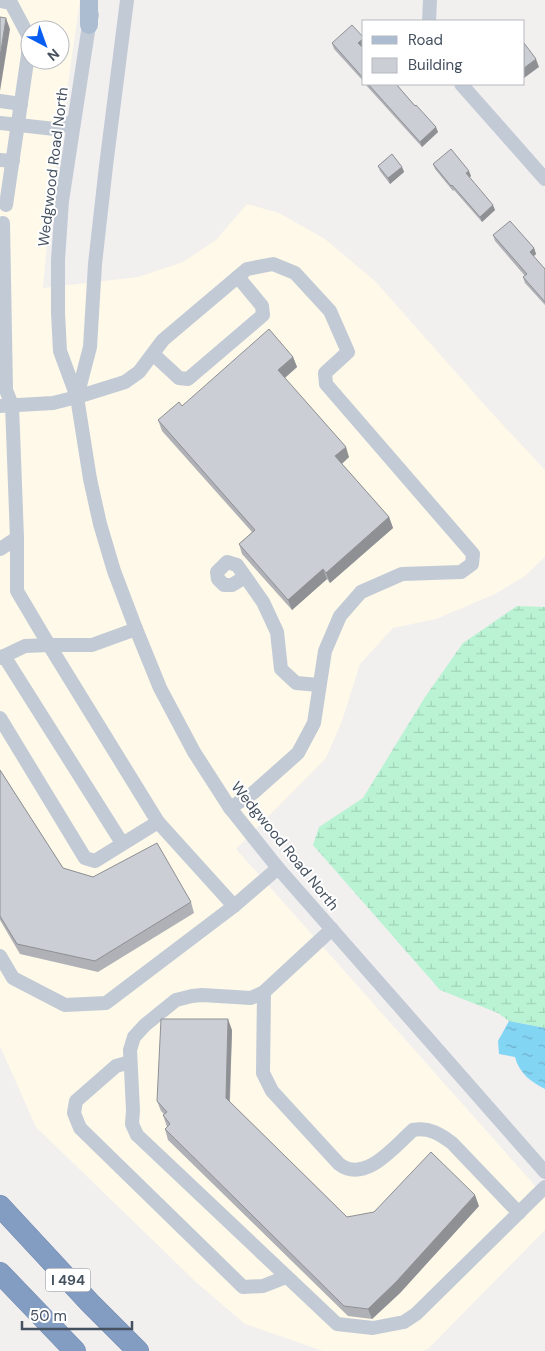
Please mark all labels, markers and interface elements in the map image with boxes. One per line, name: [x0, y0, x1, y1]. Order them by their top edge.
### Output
north arrow: [20, 20, 70, 70]
legend: [362, 20, 525, 85]
text: Road: [408, 30, 443, 50]
text: N: [44, 45, 63, 65]
text: Building: [408, 55, 463, 75]
street label: Wedgwood Road North: [33, 86, 73, 248]
street label: Wedgwood Road North: [227, 777, 343, 915]
road number: I 494: [46, 1268, 90, 1292]
scale bar: [22, 1298, 132, 1330]
text: 50 m: [30, 1306, 67, 1326]

